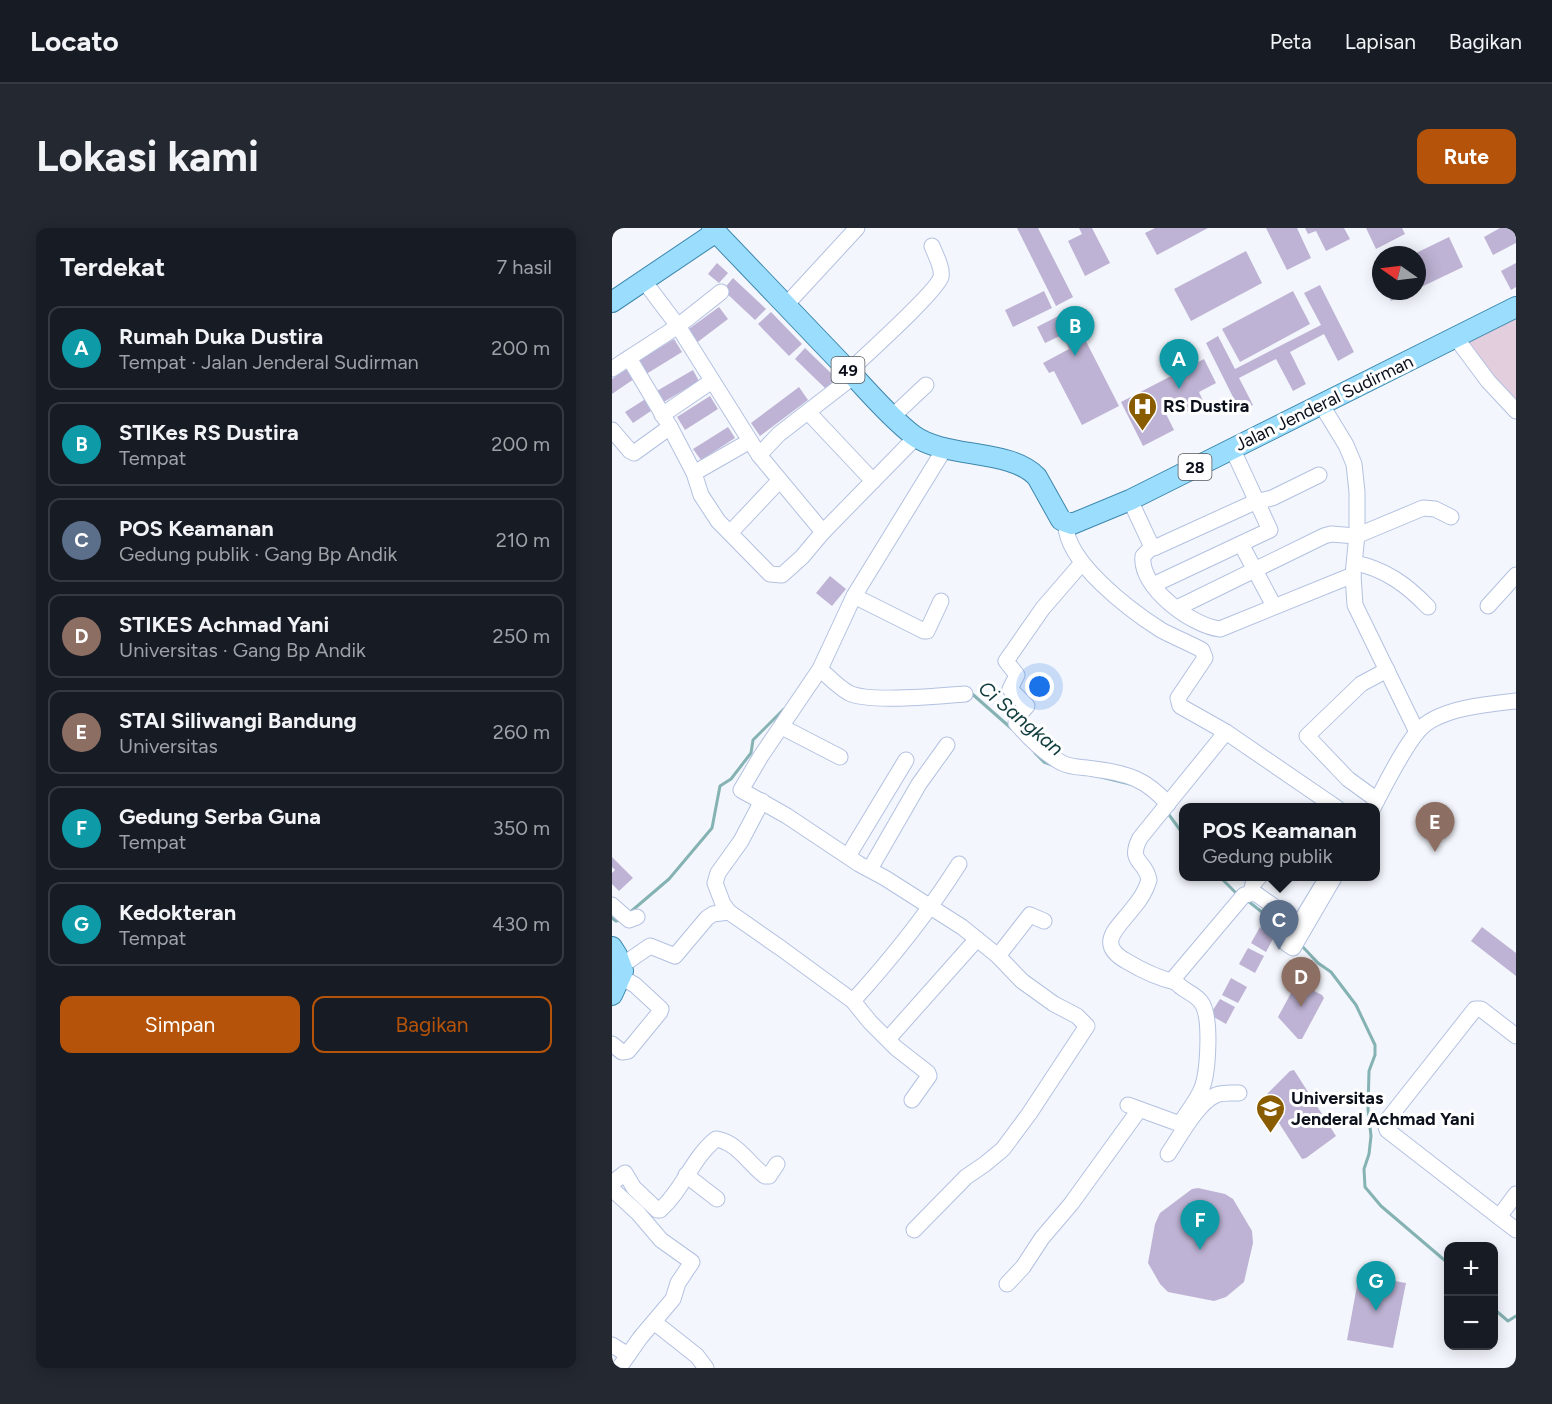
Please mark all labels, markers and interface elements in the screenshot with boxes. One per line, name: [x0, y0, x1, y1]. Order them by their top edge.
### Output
text: Locato: [30, 24, 119, 58]
text: Peta: [1270, 29, 1312, 54]
text: Lapisan: [1345, 29, 1416, 54]
text: Bagikan: [1449, 29, 1522, 54]
button: Rute: [1417, 129, 1516, 184]
text: Lokasi kami: [36, 131, 259, 182]
north arrow: [1372, 246, 1426, 300]
text: Terdekat: [60, 251, 165, 283]
text: 7 hasil: [497, 255, 552, 279]
pin: B: [1056, 306, 1094, 356]
text: Rumah Duka Dustira: [119, 323, 323, 350]
text: A: [74, 336, 89, 360]
text: 200 m: [491, 336, 550, 360]
pin: A: [1160, 340, 1198, 389]
text: Tempat · Jalan Jenderal Sudirman: [119, 350, 419, 374]
street label: Jalan Jenderal Sudirman: [1231, 350, 1417, 456]
road number: 49: [832, 357, 864, 383]
hospital icon: RS Dustira: [1126, 390, 1158, 432]
place label: RS Dustira: [1163, 395, 1249, 417]
text: STIKes RS Dustira: [119, 419, 299, 446]
text: B: [75, 432, 88, 456]
text: 200 m: [491, 432, 550, 456]
text: Tempat: [119, 446, 186, 470]
road number: 28: [1178, 454, 1212, 480]
text: POS Keamanan: [119, 515, 274, 542]
text: C: [74, 528, 89, 552]
text: 210 m: [496, 528, 550, 552]
text: Gedung publik · Gang Bp Andik: [119, 542, 397, 566]
text: STIKES Achmad Yani: [119, 611, 329, 638]
text: D: [75, 624, 89, 648]
text: 250 m: [493, 624, 550, 648]
text: Universitas · Gang Bp Andik: [119, 638, 366, 662]
your location: [1025, 672, 1054, 701]
water label: Ci Sangkan: [974, 676, 1068, 760]
text: STAI Siliwangi Bandung: [119, 707, 357, 734]
text: E: [76, 720, 87, 744]
text: 260 m: [493, 720, 550, 744]
text: Universitas: [119, 734, 218, 758]
pin: E: [1416, 802, 1454, 852]
text: Gedung Serba Guna: [119, 803, 321, 830]
popup: [1179, 803, 1380, 881]
text: F: [76, 816, 87, 840]
text: 350 m: [493, 816, 550, 840]
text: POS Keamanan: [1202, 817, 1357, 844]
text: Tempat: [119, 830, 186, 854]
text: Gedung publik: [1202, 844, 1332, 868]
text: Kedokteran: [119, 899, 236, 926]
pin: C: [1260, 900, 1298, 950]
text: G: [74, 912, 89, 936]
text: 430 m: [492, 912, 550, 936]
text: Tempat: [119, 926, 186, 950]
pin: D: [1282, 958, 1320, 1007]
button: Simpan: [60, 996, 300, 1053]
button: Bagikan: [312, 996, 552, 1053]
place label: Universitas Jenderal Achmad Yani: [1291, 1087, 1475, 1130]
school or university icon: Universitas Jenderal Achmad Yani: [1254, 1092, 1286, 1134]
pin: F: [1180, 1200, 1220, 1250]
map controls: [1444, 1242, 1498, 1350]
button: +: [1444, 1242, 1498, 1296]
pin: G: [1356, 1262, 1395, 1311]
button: −: [1444, 1296, 1498, 1350]

